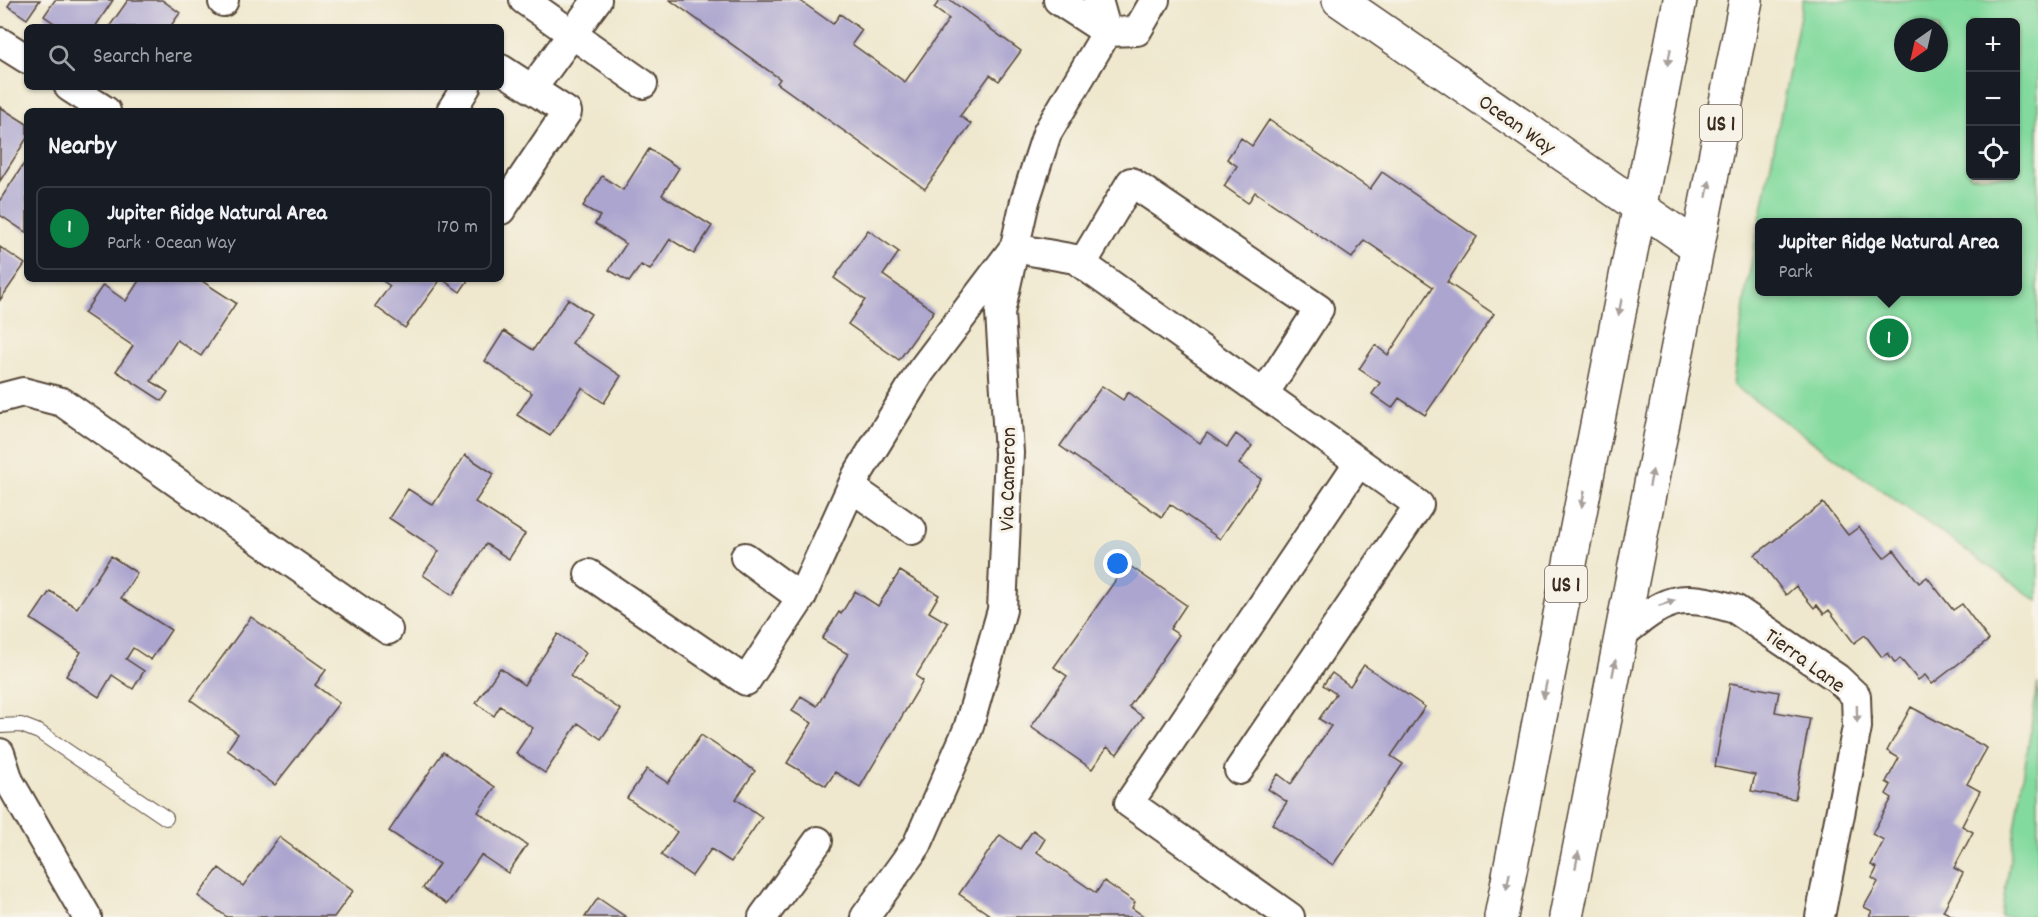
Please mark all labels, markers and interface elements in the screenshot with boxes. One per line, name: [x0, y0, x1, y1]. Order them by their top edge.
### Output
north arrow: [1894, 18, 1948, 72]
map controls: [1966, 18, 2020, 180]
button: +: [1966, 18, 2020, 72]
search box: [24, 24, 504, 90]
icon: search: [45, 41, 78, 74]
text: Search here: [93, 42, 192, 73]
one-way arrow: [1664, 48, 1673, 67]
button: −: [1966, 72, 2020, 126]
street label: Ocean Way: [1471, 88, 1562, 165]
road number: US 1: [1700, 105, 1742, 141]
button: locate: [1966, 126, 2020, 180]
text: Nearby: [48, 129, 116, 166]
one-way arrow: [1704, 179, 1713, 198]
text: Jupiter Ridge Natural Area: [107, 199, 327, 230]
text: 1: [67, 214, 72, 242]
text: 170 m: [437, 214, 478, 242]
popup: [1755, 218, 2022, 296]
text: Jupiter Ridge Natural Area: [1779, 228, 1998, 259]
text: Park · Ocean Way: [107, 230, 235, 258]
text: Park: [1779, 259, 1813, 287]
one-way arrow: [1615, 298, 1624, 317]
pin: 1: [1870, 316, 1908, 360]
street label: Via Cameron: [993, 427, 1026, 531]
one-way arrow: [1647, 468, 1656, 487]
one-way arrow: [1578, 489, 1587, 508]
your location: [1103, 549, 1132, 578]
road number: US 1: [1545, 566, 1587, 602]
one-way arrow: [1659, 598, 1677, 607]
street label: Tierra Lane: [1757, 622, 1851, 702]
one-way arrow: [1610, 658, 1619, 677]
one-way arrow: [1540, 681, 1549, 700]
one-way arrow: [1852, 705, 1862, 724]
one-way arrow: [1573, 850, 1582, 869]
one-way arrow: [1503, 872, 1512, 891]

